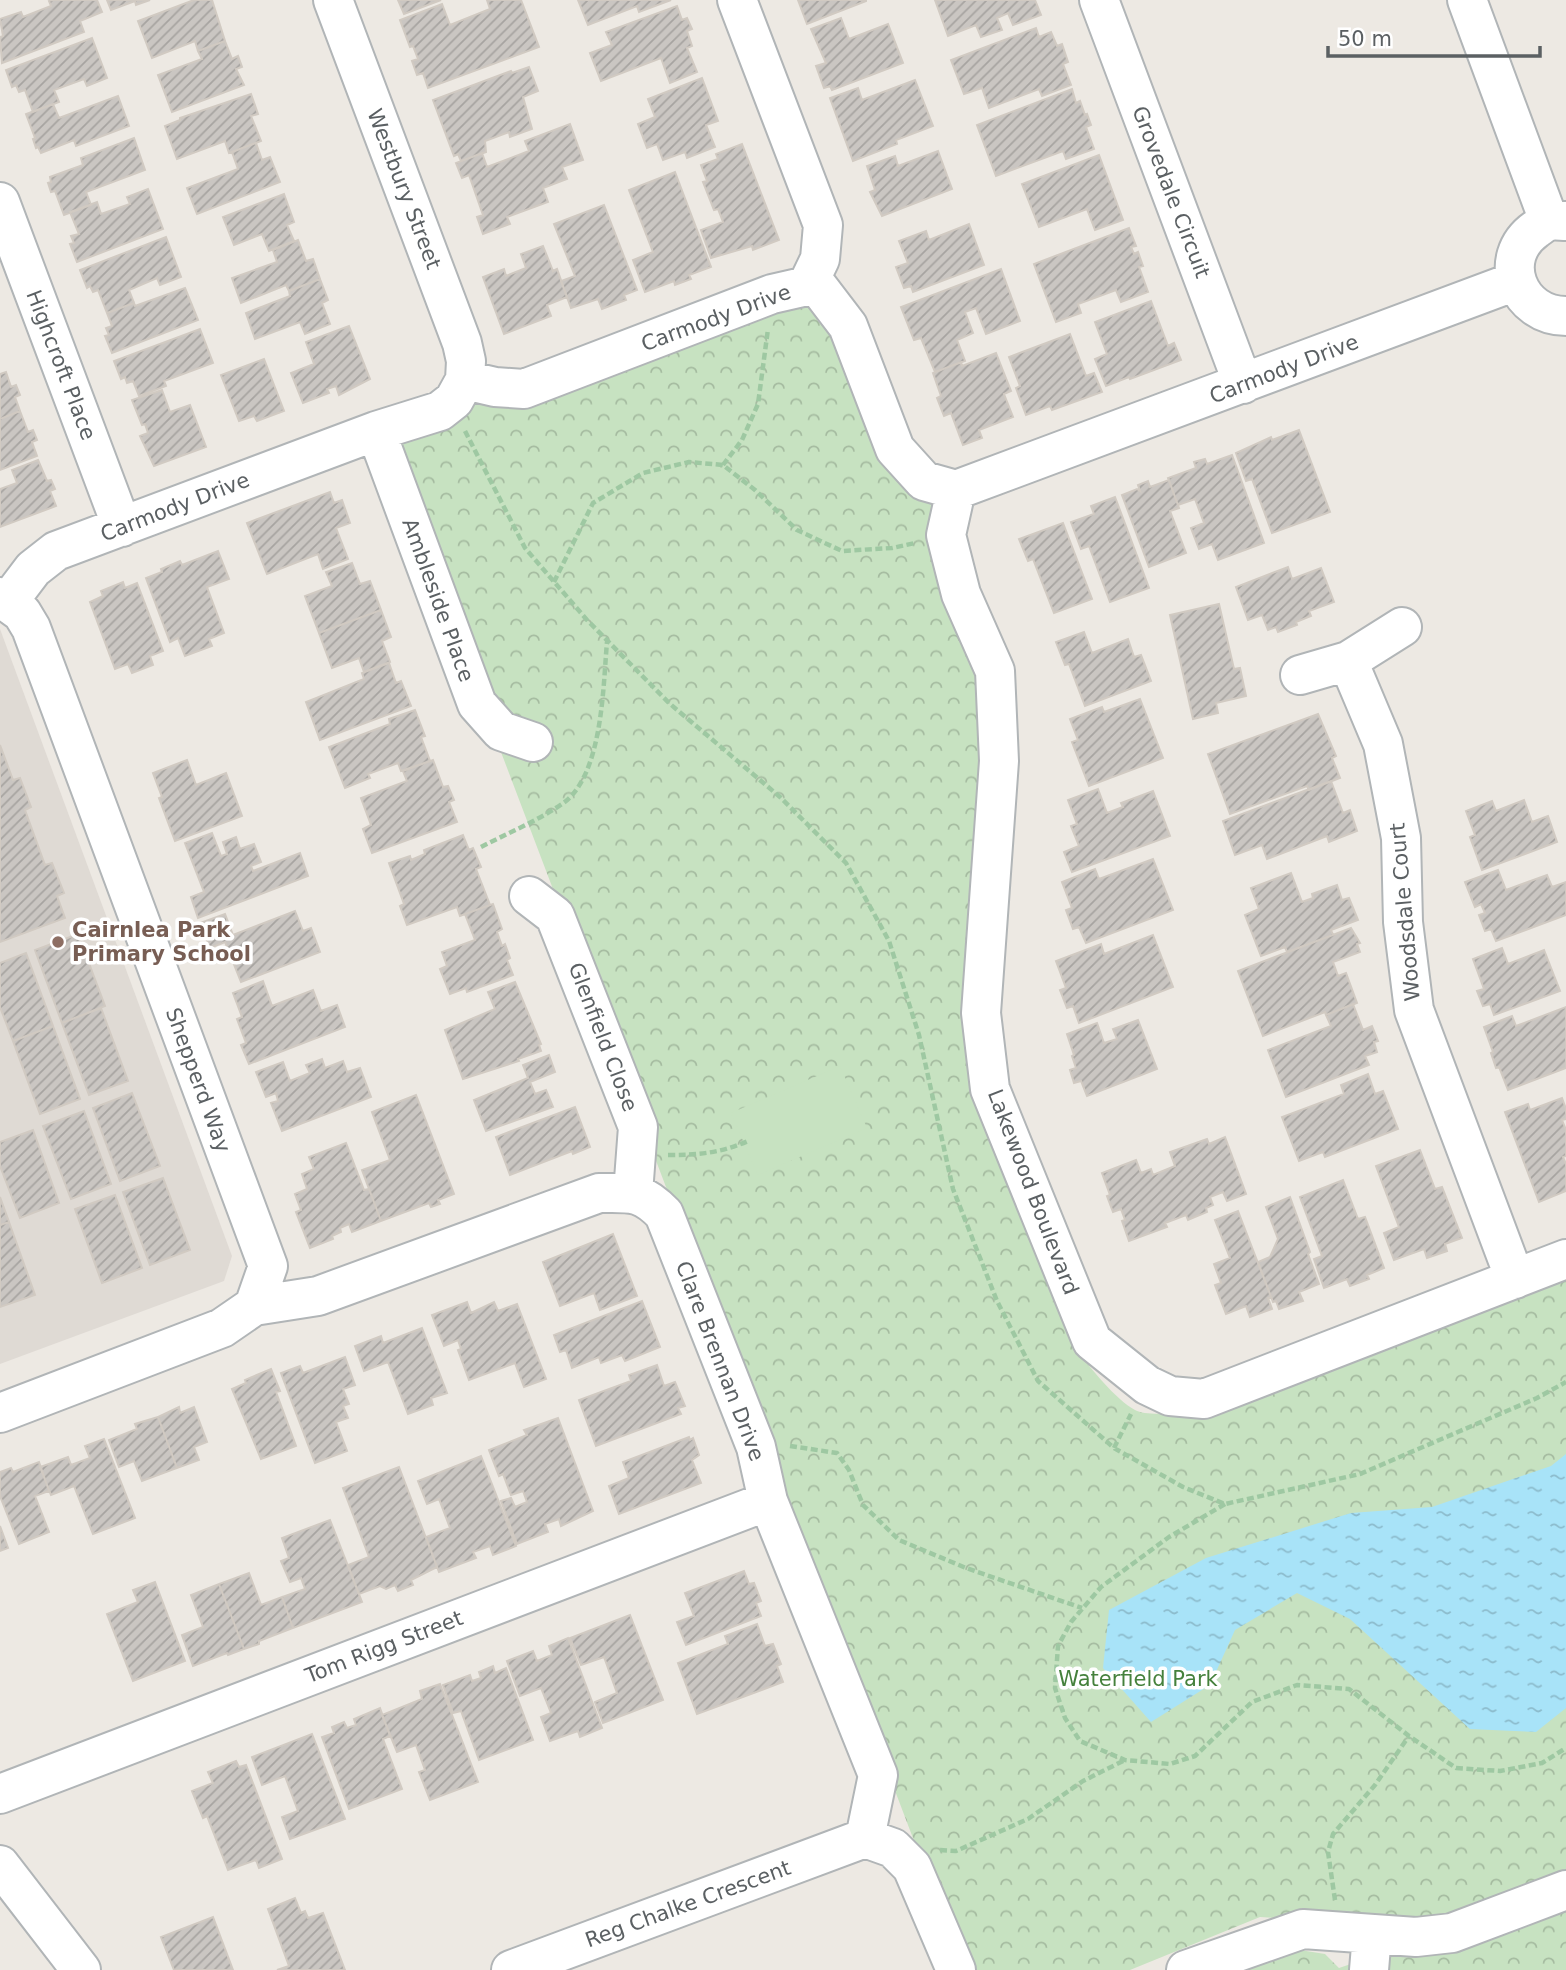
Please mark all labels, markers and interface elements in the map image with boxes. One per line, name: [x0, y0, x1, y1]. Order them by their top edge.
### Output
scale bar: [1328, 14, 1540, 58]
text: 50 m: [1338, 27, 1392, 51]
street label: Grovedale Circuit: [1127, 103, 1215, 281]
street label: Westbury Street: [362, 105, 446, 273]
street label: Carmody Drive: [638, 280, 794, 356]
street label: Highcroft Place: [21, 287, 101, 443]
street label: Carmody Drive: [1206, 330, 1362, 408]
street label: Carmody Drive: [97, 468, 253, 546]
street label: Ambleside Place: [397, 515, 479, 685]
street label: Woodsdale Court: [1385, 822, 1425, 1002]
place label: Cairnlea Park Primary School: [72, 918, 251, 966]
marker: Cairnlea Park Primary School: [50, 934, 66, 950]
street label: Glenfield Close: [564, 959, 642, 1115]
street label: Shepperd Way: [161, 1004, 235, 1156]
street label: Lakewood Boulevard: [983, 1086, 1083, 1298]
street label: Clare Brennan Drive: [671, 1258, 769, 1464]
street label: Tom Rigg Street: [301, 1606, 466, 1688]
park label: Waterfield Park: [1058, 1667, 1219, 1691]
street label: Reg Chalke Crescent: [582, 1856, 794, 1952]

